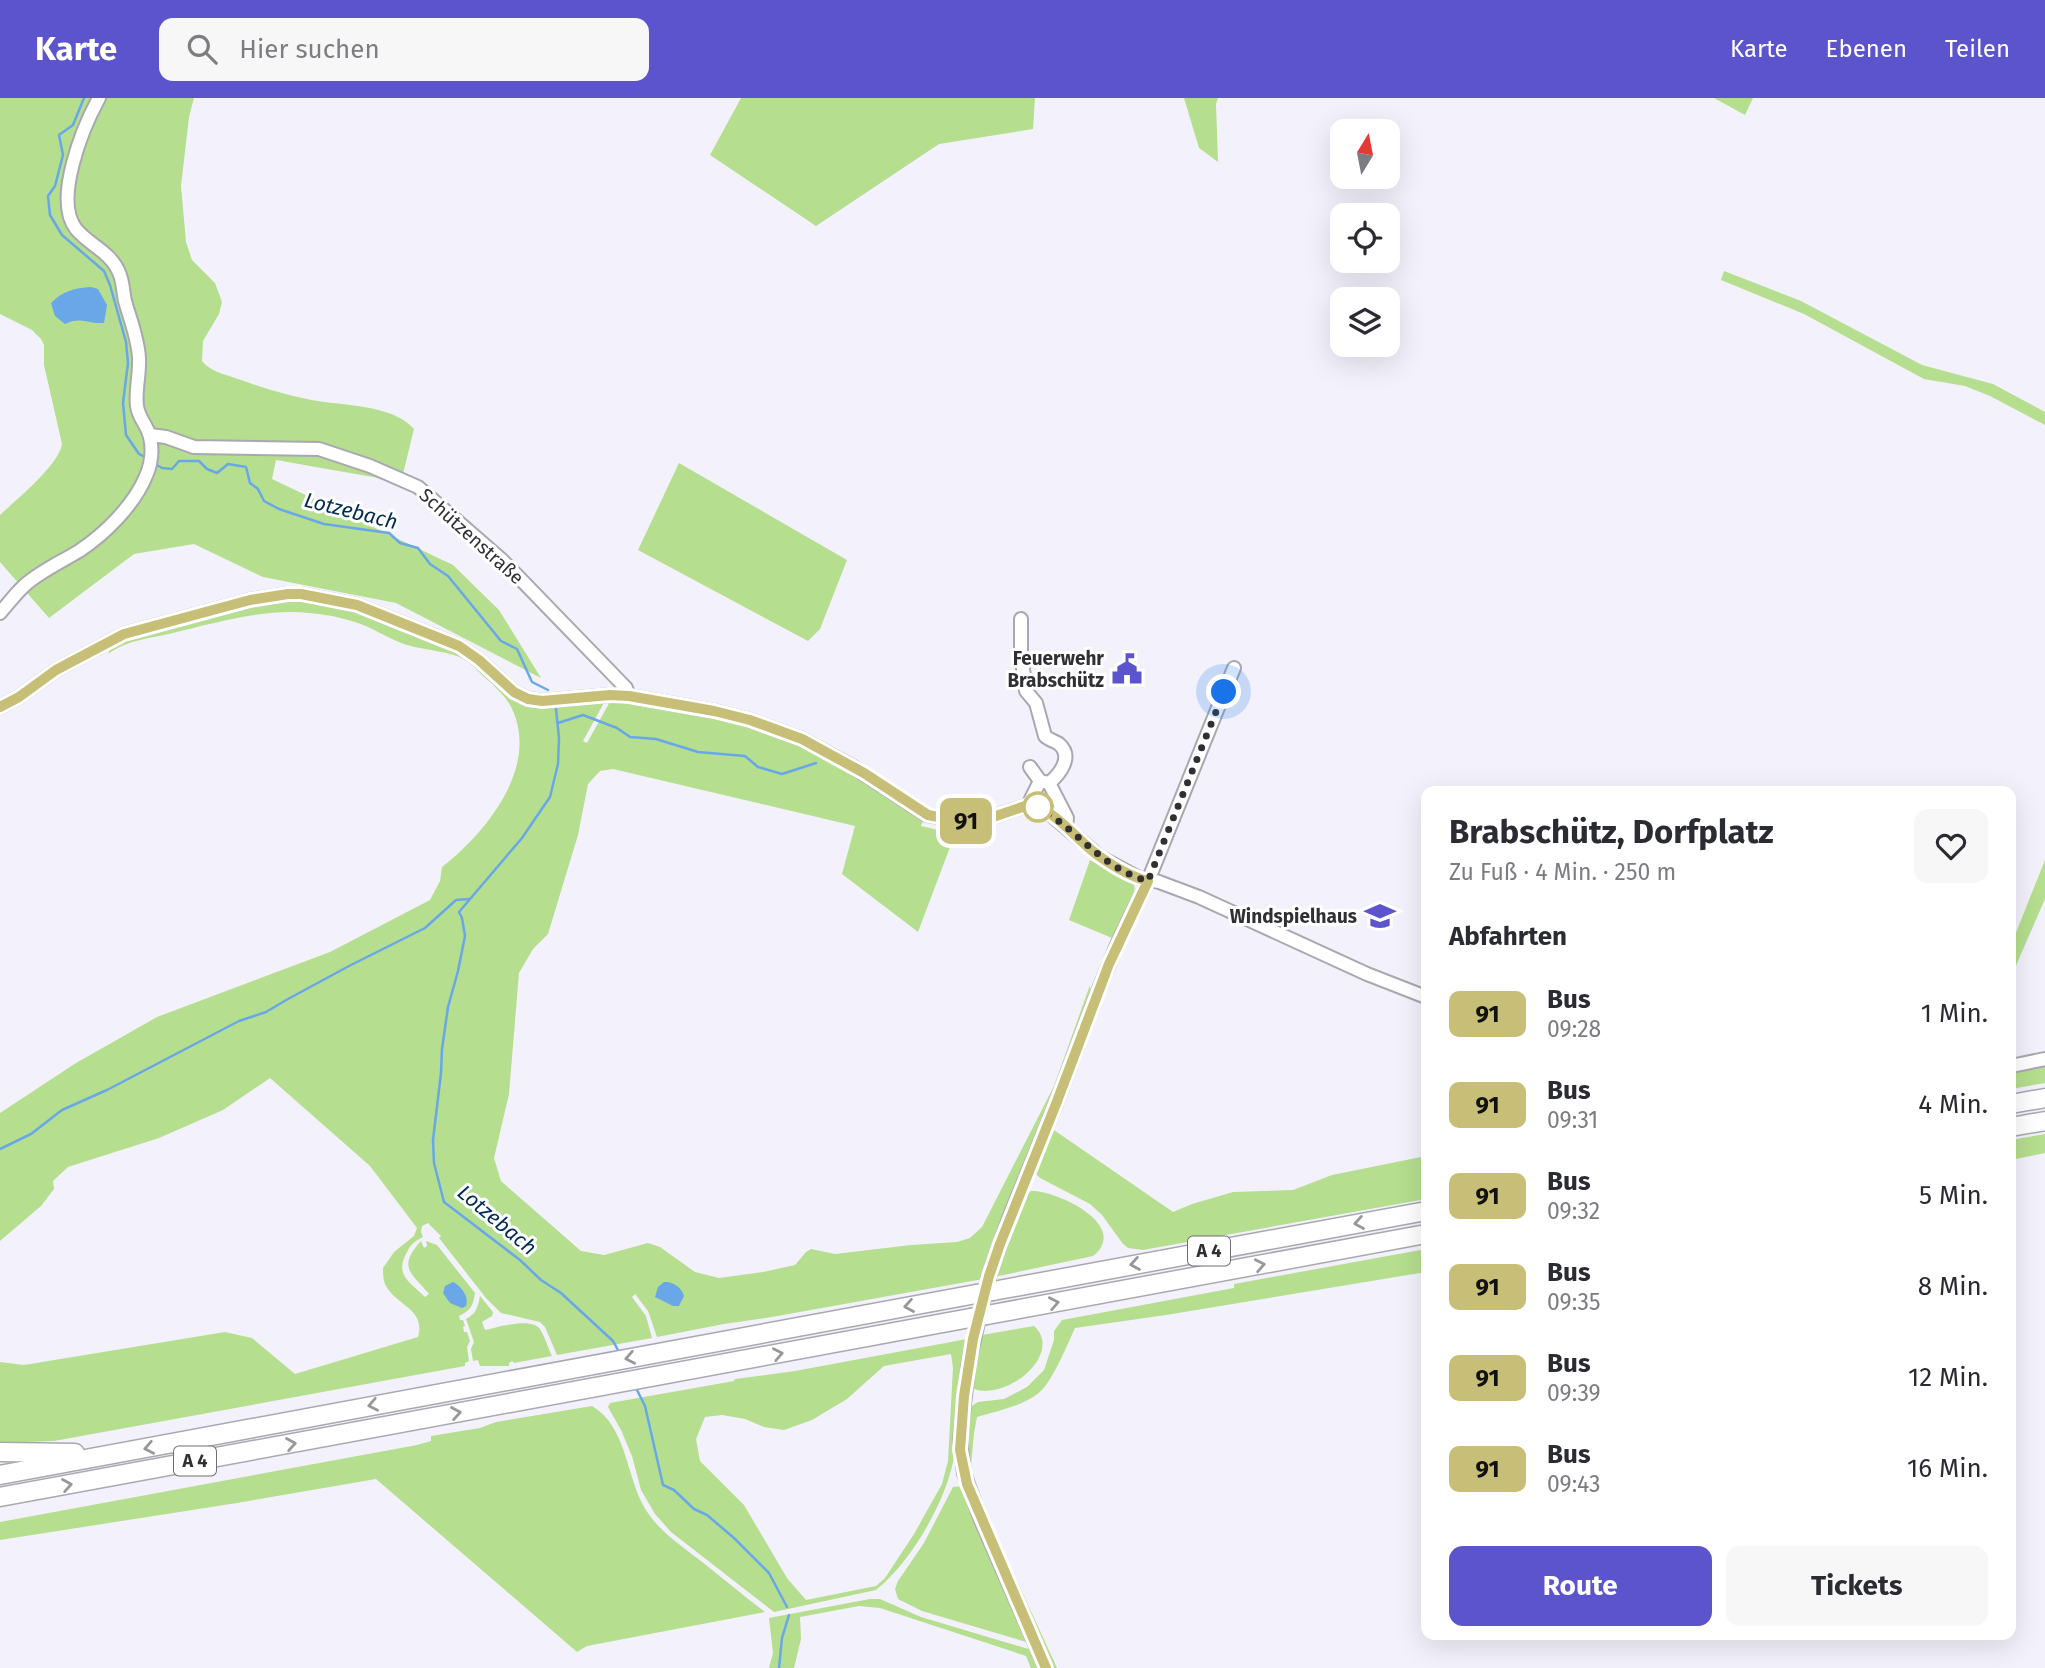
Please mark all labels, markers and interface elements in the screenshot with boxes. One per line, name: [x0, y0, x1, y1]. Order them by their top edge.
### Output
search box: [159, 18, 649, 81]
text: Karte: [35, 29, 117, 69]
icon: search: [183, 30, 221, 68]
text: Hier suchen: [239, 34, 380, 65]
text: Karte: [1730, 35, 1788, 63]
text: Ebenen: [1826, 35, 1907, 63]
text: Teilen: [1945, 35, 2010, 63]
north arrow: [1330, 119, 1400, 189]
map controls: [1330, 119, 1400, 357]
button: locate: [1330, 203, 1400, 273]
button: layers: [1330, 287, 1400, 357]
street label: Schützenstraße: [415, 483, 529, 589]
water label: Lotzebach: [302, 487, 400, 535]
place label: Feuerwehr Brabschütz: [1007, 647, 1104, 692]
public building icon: Feuerwehr Brabschütz: [1110, 652, 1144, 686]
your location: [1206, 674, 1241, 709]
unlabelled marker: [1023, 792, 1053, 822]
line badge: 91: [934, 798, 998, 844]
text: 91: [954, 807, 978, 835]
button: heart: [1914, 809, 1988, 883]
text: Brabschütz, Dorfplatz: [1449, 812, 1774, 852]
text: Zu Fuß · 4 Min. · 250 m: [1449, 858, 1676, 886]
school or university icon: Windspielhaus: [1363, 899, 1397, 933]
place label: Windspielhaus: [1230, 905, 1357, 928]
text: Abfahrten: [1449, 921, 1567, 952]
text: Bus: [1547, 984, 1590, 1015]
text: 1 Min.: [1921, 998, 1988, 1029]
text: 91: [1475, 1000, 1500, 1028]
text: 09:28: [1547, 1015, 1601, 1043]
text: Bus: [1547, 1075, 1590, 1106]
text: 4 Min.: [1918, 1089, 1988, 1120]
text: 91: [1475, 1091, 1500, 1119]
text: 09:31: [1547, 1106, 1598, 1134]
text: Bus: [1547, 1166, 1590, 1197]
water label: Lotzebach: [452, 1179, 542, 1261]
text: 5 Min.: [1919, 1180, 1988, 1211]
text: 91: [1475, 1182, 1500, 1210]
text: 09:32: [1547, 1197, 1600, 1225]
one-way arrow: [1353, 1215, 1365, 1230]
road number: A 4: [1188, 1236, 1230, 1266]
one-way arrow: [1129, 1256, 1141, 1271]
text: Bus: [1547, 1257, 1590, 1288]
one-way arrow: [1254, 1258, 1266, 1273]
text: 8 Min.: [1918, 1271, 1988, 1302]
text: 91: [1475, 1273, 1500, 1301]
text: 09:35: [1547, 1288, 1600, 1316]
one-way arrow: [1048, 1297, 1060, 1312]
one-way arrow: [903, 1298, 915, 1313]
one-way arrow: [772, 1347, 783, 1362]
text: Bus: [1547, 1348, 1590, 1379]
one-way arrow: [624, 1350, 636, 1365]
text: 12 Min.: [1908, 1362, 1988, 1393]
text: 91: [1475, 1364, 1500, 1392]
text: 09:39: [1547, 1379, 1601, 1407]
one-way arrow: [367, 1397, 379, 1412]
one-way arrow: [451, 1406, 462, 1421]
one-way arrow: [285, 1437, 297, 1452]
one-way arrow: [143, 1439, 155, 1454]
text: Bus: [1547, 1439, 1590, 1470]
road number: A 4: [174, 1446, 216, 1476]
text: 16 Min.: [1907, 1453, 1988, 1484]
text: 91: [1475, 1455, 1500, 1483]
text: 09:43: [1547, 1470, 1600, 1498]
one-way arrow: [61, 1478, 73, 1493]
button: Route: [1449, 1546, 1712, 1626]
button: Tickets: [1726, 1546, 1988, 1626]

